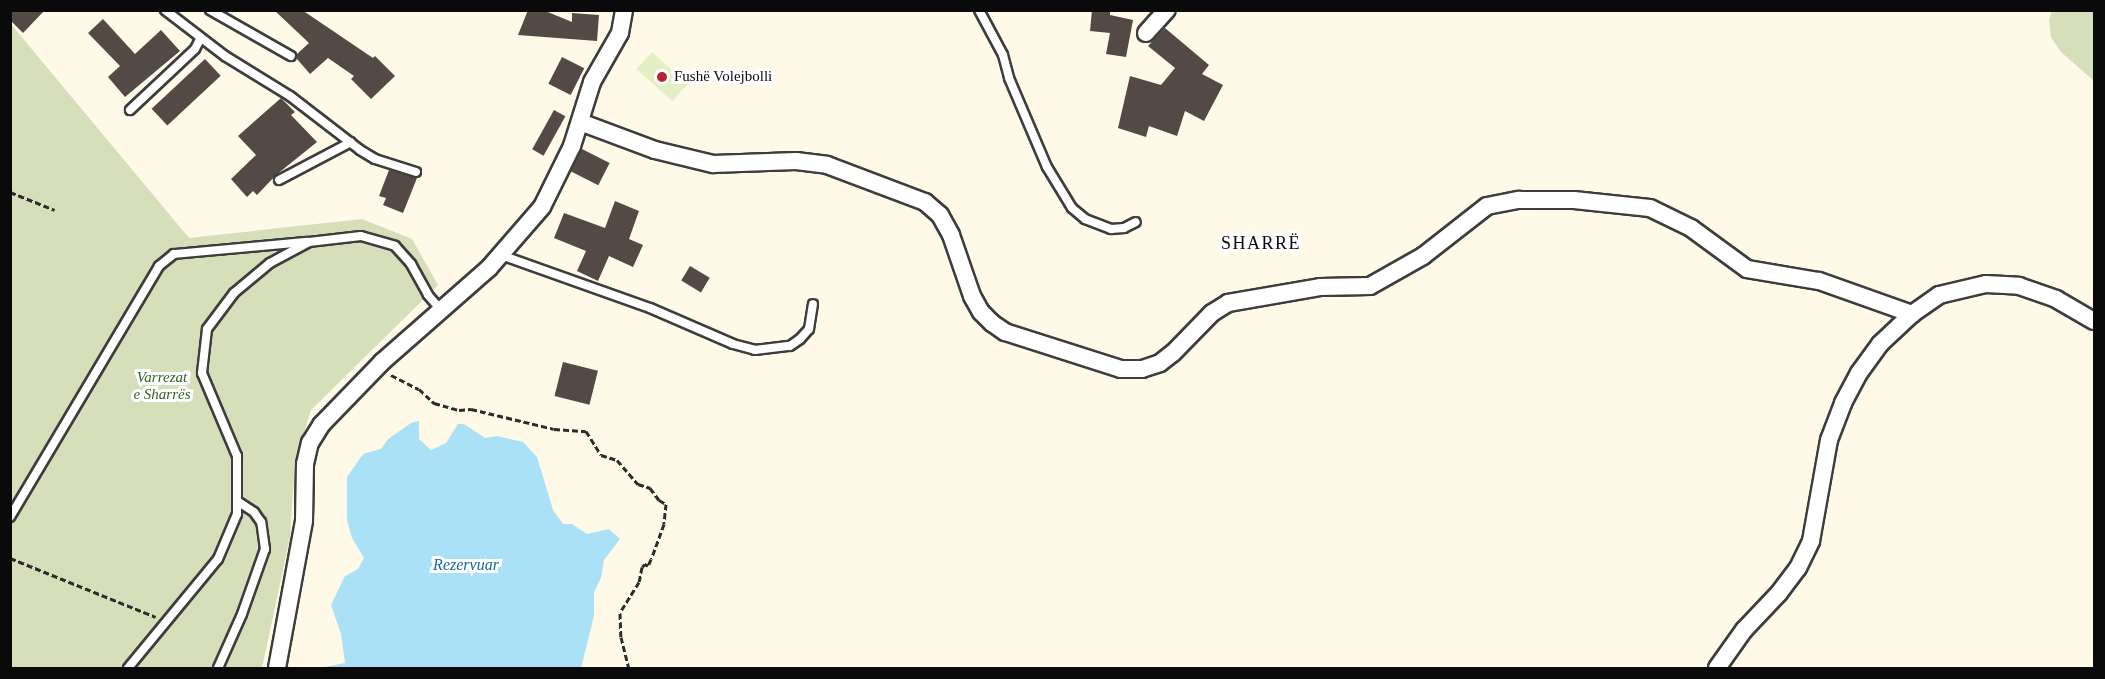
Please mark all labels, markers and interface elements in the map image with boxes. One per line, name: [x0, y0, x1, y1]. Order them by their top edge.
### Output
place label: Fushë Volejbolli: [674, 68, 772, 86]
marker: Fushë Volejbolli: [655, 70, 669, 84]
district label: SHARRË: [1221, 232, 1301, 254]
park label: Varrezat e Sharrës: [133, 368, 191, 403]
water label: Rezervuar: [433, 555, 499, 575]

